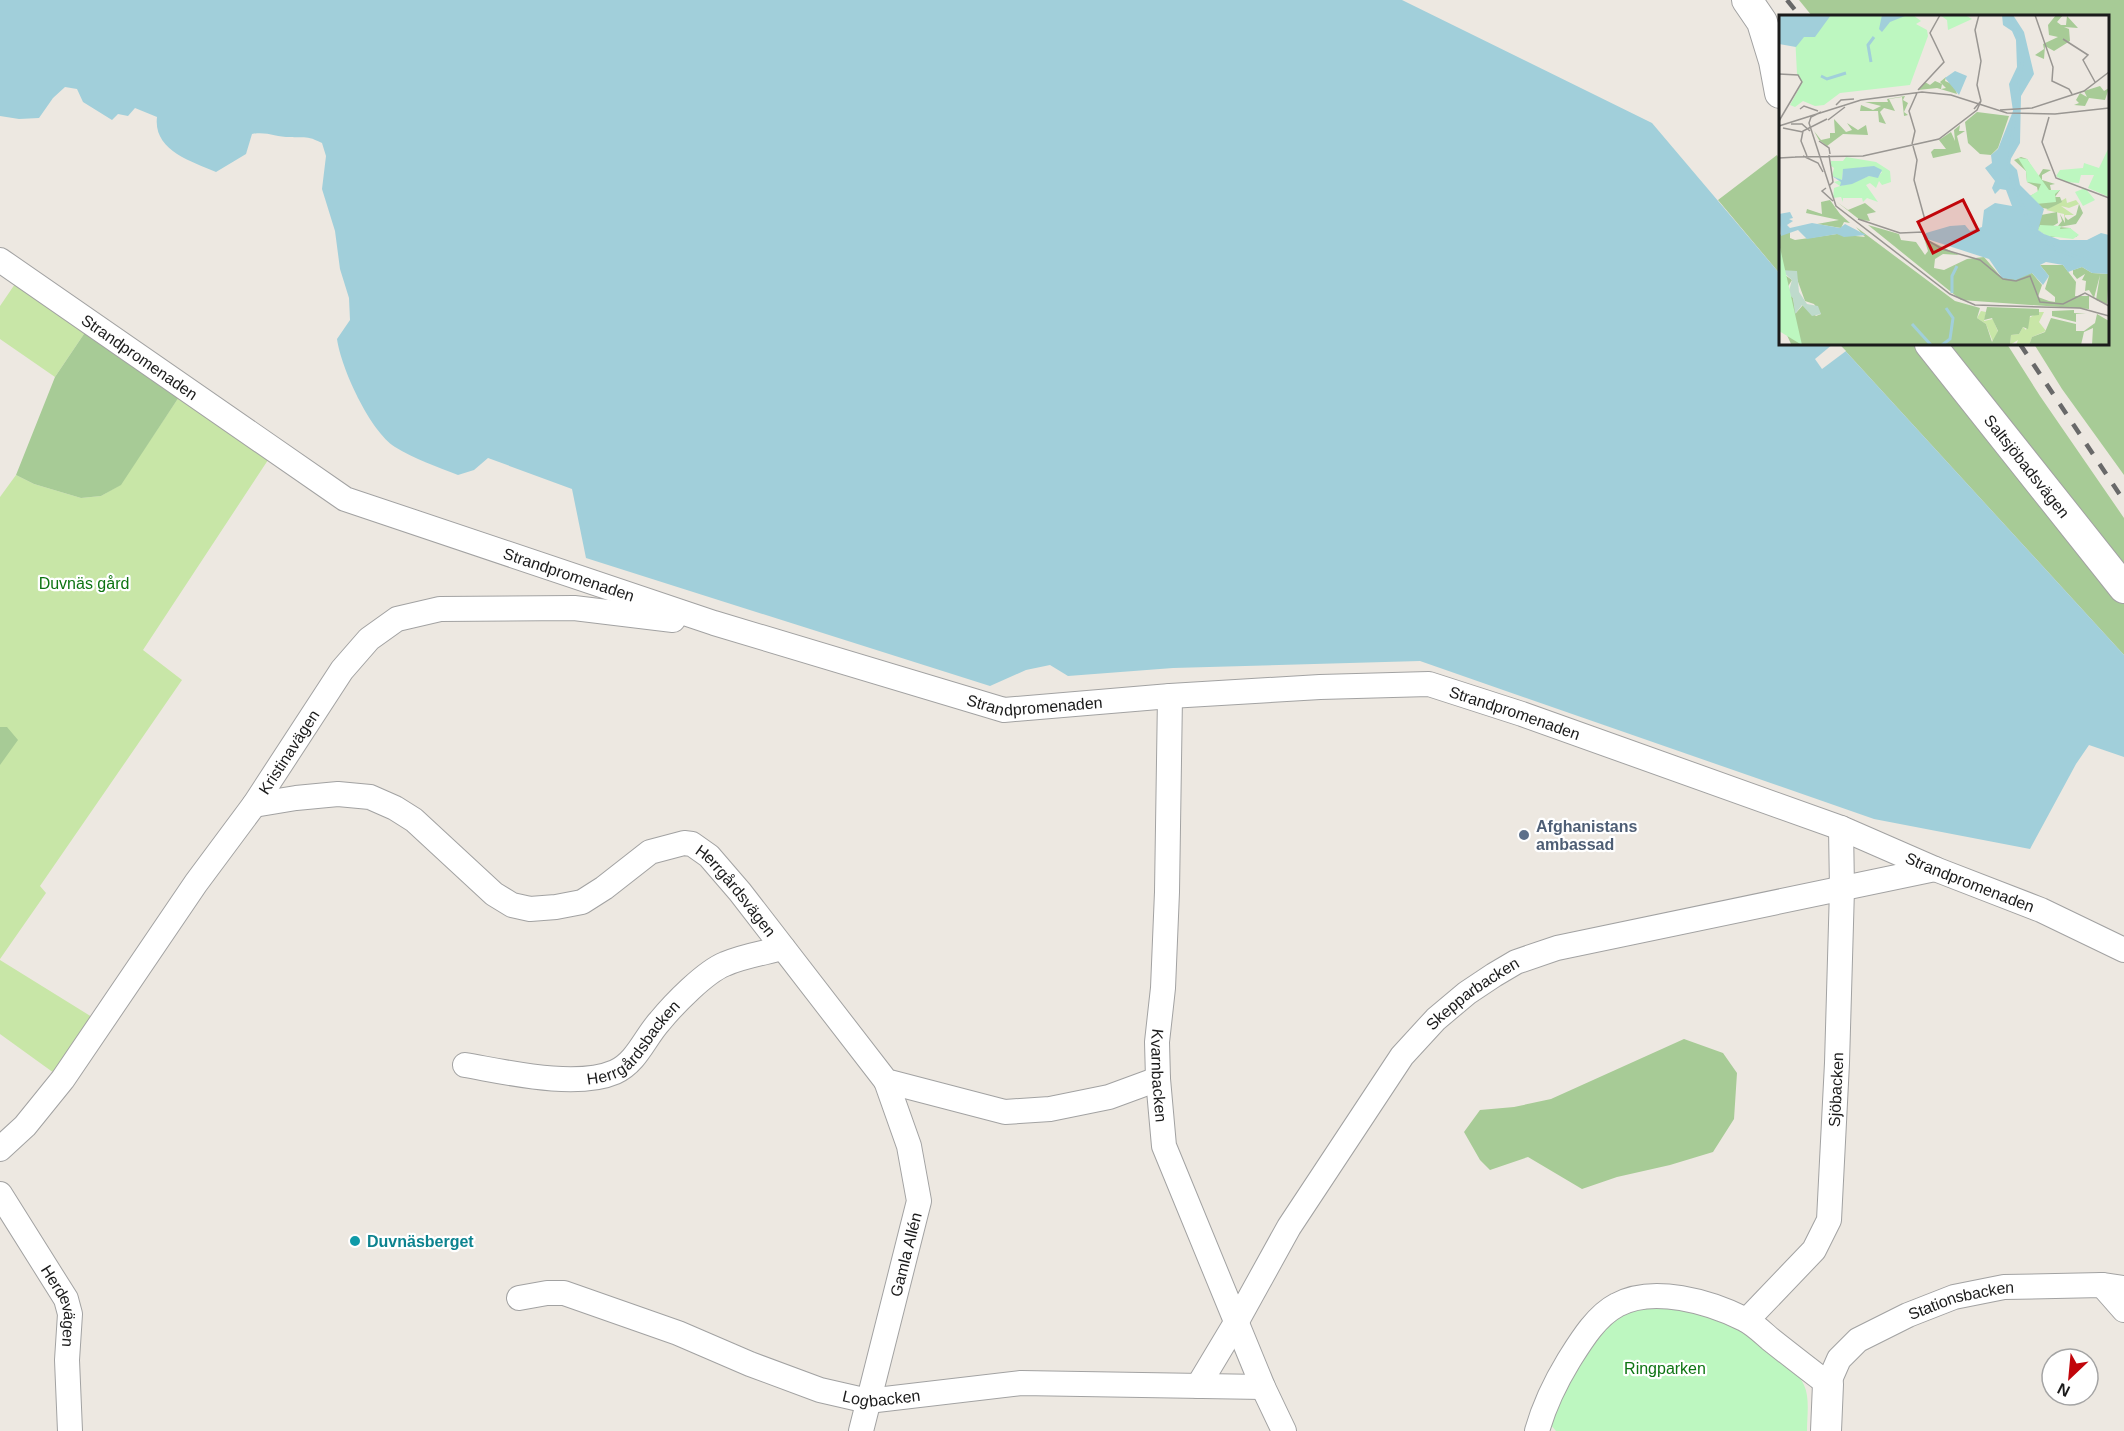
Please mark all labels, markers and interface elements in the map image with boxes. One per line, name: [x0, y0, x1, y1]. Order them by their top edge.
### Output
inset map: [1779, 15, 2109, 345]
street label: Strandpromenaden: [79, 311, 201, 403]
street label: Saltsjöbadsvägen: [1981, 411, 2073, 521]
street label: Strandpromenaden: [501, 544, 637, 604]
park label: Duvnäs gård: [39, 575, 129, 592]
street label: Strandpromenaden: [1447, 683, 1582, 743]
street label: Strandpromenaden: [965, 691, 1103, 718]
street label: Kristinavägen: [255, 707, 322, 797]
place label: Afghanistans ambassad: [1536, 818, 1637, 853]
marker: Afghanistans ambassad: [1517, 828, 1531, 842]
street label: Herrgårdsvägen: [693, 841, 779, 940]
street label: Strandpromenaden: [1903, 849, 2037, 915]
street label: Skepparbacken: [1422, 954, 1522, 1033]
street label: Herrgårdsbacken: [586, 997, 683, 1087]
street label: Kvarnbacken: [1148, 1028, 1170, 1123]
street label: Sjöbacken: [1825, 1052, 1846, 1127]
street label: Gamla Allén: [887, 1211, 924, 1298]
place label: Duvnäsberget: [367, 1233, 474, 1250]
marker: Duvnäsberget: [348, 1234, 362, 1248]
street label: Herdevägen: [38, 1262, 79, 1348]
street label: Stationsbacken: [1906, 1278, 2014, 1323]
north arrow: [2040, 1347, 2100, 1407]
park label: Ringparken: [1624, 1360, 1706, 1377]
text: N: [2055, 1380, 2073, 1400]
street label: Logbacken: [841, 1386, 921, 1410]

